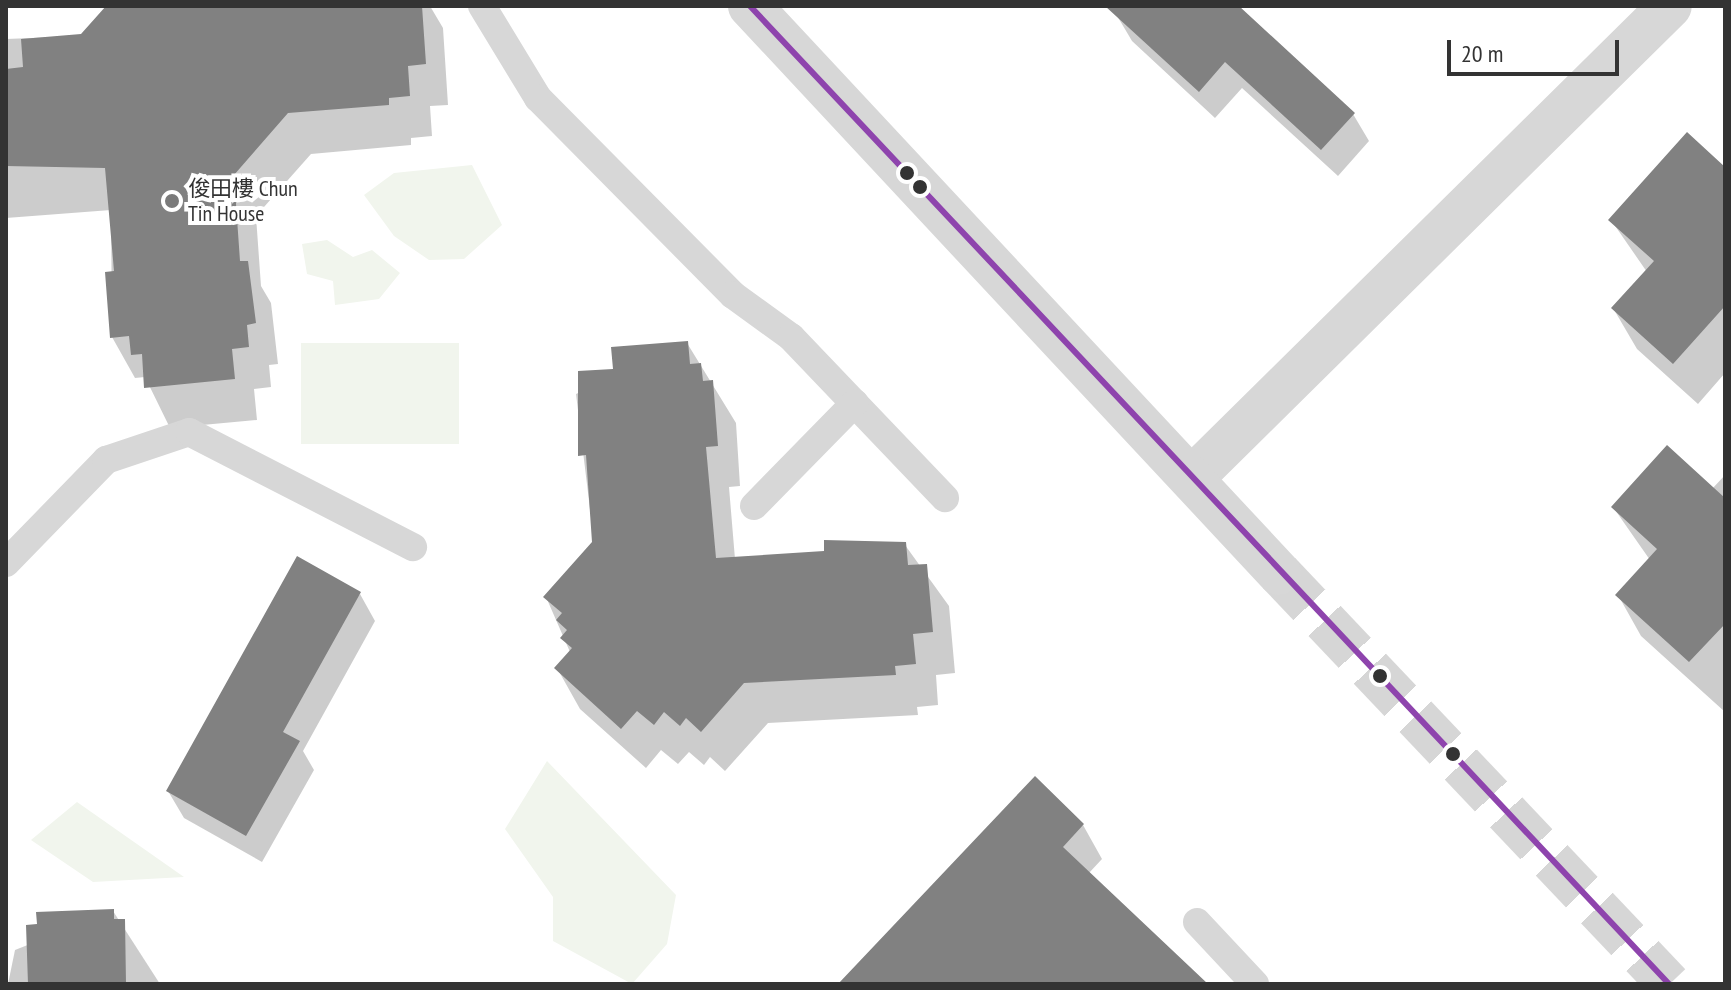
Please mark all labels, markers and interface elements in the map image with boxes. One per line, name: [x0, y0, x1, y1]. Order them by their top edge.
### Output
scale bar: [1451, 24, 1623, 74]
text: 20 m: [1461, 38, 1503, 69]
unlabelled marker: [899, 165, 915, 181]
place label: 俊田樓 Chun Tin House: [188, 175, 298, 226]
unlabelled marker: [912, 179, 928, 195]
marker: 俊田樓 Chun Tin House: [163, 192, 181, 210]
unlabelled marker: [1372, 668, 1388, 684]
unlabelled marker: [1445, 746, 1461, 762]

